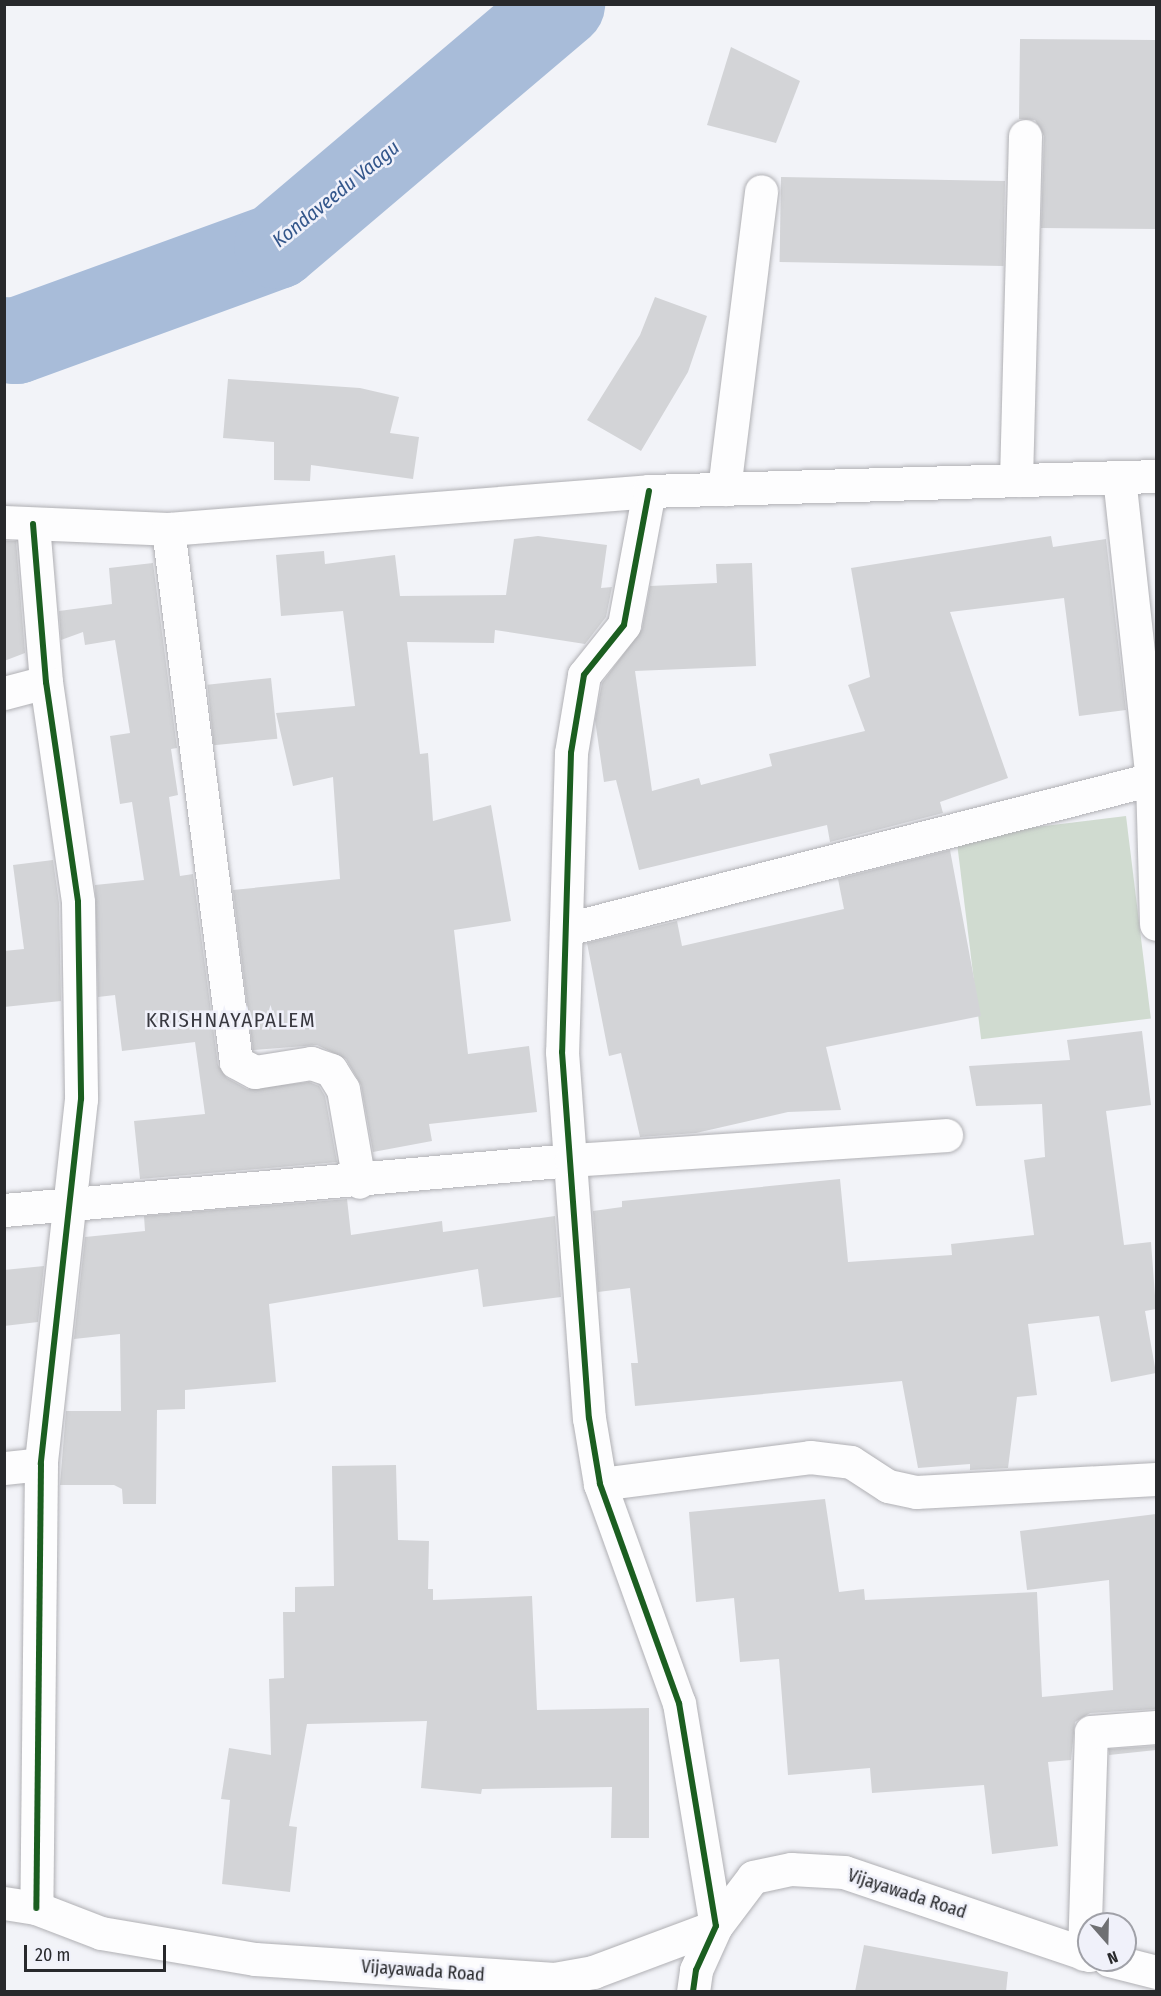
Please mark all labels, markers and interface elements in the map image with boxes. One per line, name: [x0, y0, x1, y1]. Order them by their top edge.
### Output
water label: Kondaveedu Vaagu: [268, 135, 404, 253]
district label: KRISHNAYAPALEM: [146, 1007, 316, 1033]
street label: Vijayawada Road: [845, 1865, 969, 1923]
north arrow: [1077, 1912, 1137, 1972]
scale bar: [27, 1933, 170, 1971]
text: 20 m: [35, 1944, 70, 1966]
text: N: [1105, 1947, 1120, 1968]
street label: Vijayawada Road: [361, 1956, 485, 1986]

